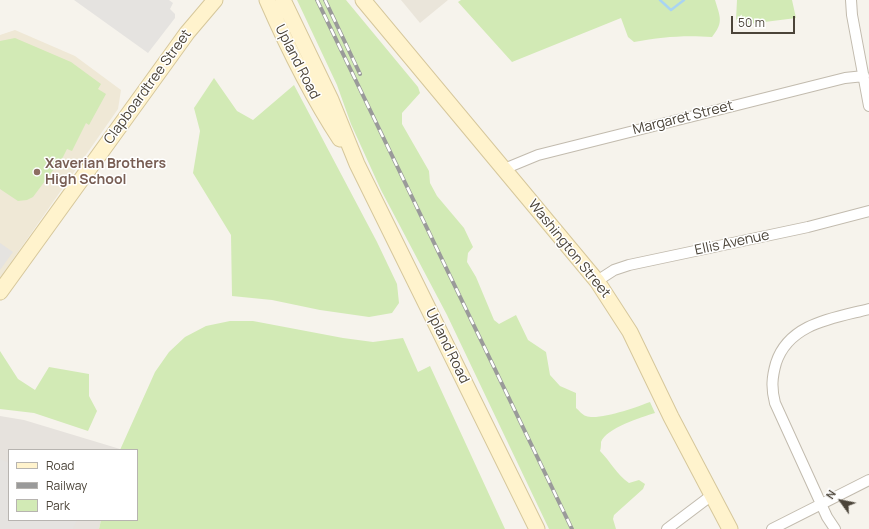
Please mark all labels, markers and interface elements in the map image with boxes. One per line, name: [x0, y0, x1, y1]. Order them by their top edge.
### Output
scale bar: [733, 8, 797, 34]
text: 50 m: [738, 14, 765, 31]
street label: Upland Road: [271, 22, 323, 102]
street label: Clapboardtree Street: [101, 26, 195, 148]
street label: Margaret Street: [631, 97, 735, 139]
place label: Xaverian Brothers High School: [45, 156, 166, 188]
marker: Xaverian Brothers High School: [32, 167, 42, 177]
street label: Washington Street: [524, 196, 614, 302]
street label: Ellis Avenue: [693, 227, 771, 259]
street label: Upland Road: [422, 306, 472, 386]
legend: [8, 449, 138, 521]
text: Road: [46, 457, 74, 474]
text: Railway: [46, 477, 87, 494]
north arrow: [821, 481, 861, 521]
text: N: [822, 487, 839, 502]
text: Park: [46, 497, 70, 514]

